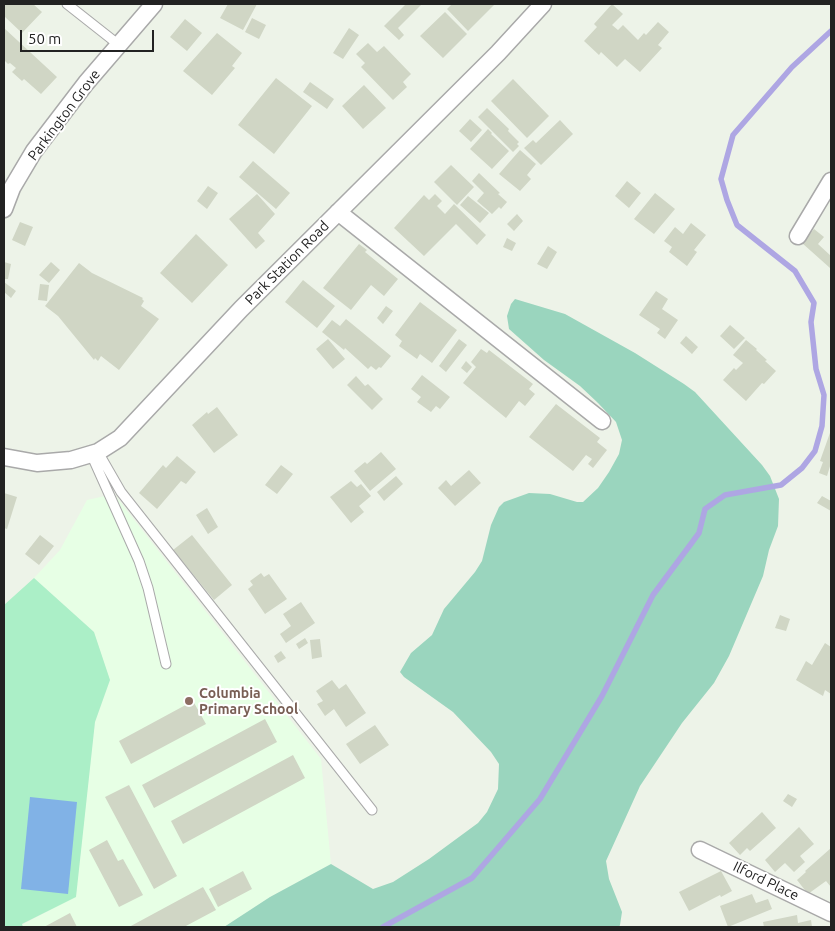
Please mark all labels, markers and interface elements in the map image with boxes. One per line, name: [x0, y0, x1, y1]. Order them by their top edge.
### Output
scale bar: [22, 20, 156, 52]
text: 50 m: [28, 30, 61, 47]
street label: Parkington Grove: [24, 66, 104, 164]
street label: Park Station Road: [242, 218, 332, 308]
place label: Columbia Primary School: [199, 685, 298, 718]
marker: Columbia Primary School: [183, 695, 195, 707]
street label: Ilford Place: [730, 858, 802, 904]

